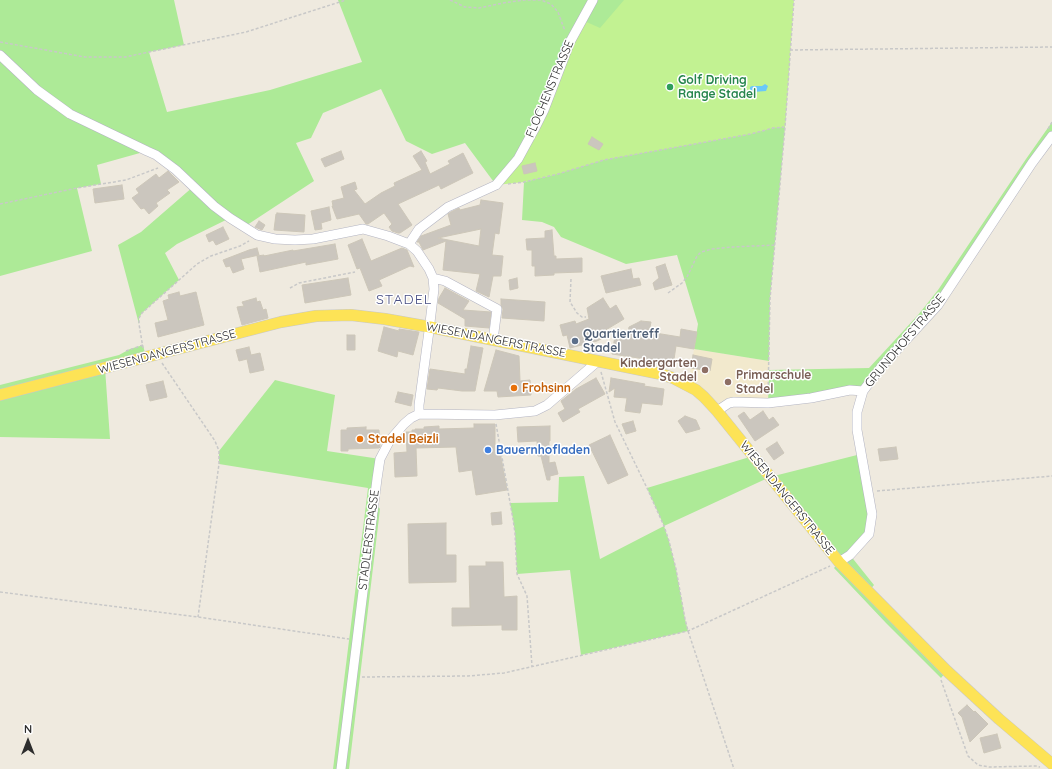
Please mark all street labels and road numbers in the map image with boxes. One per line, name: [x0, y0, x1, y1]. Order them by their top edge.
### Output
street label: FLOCHENSTRASSE: [523, 38, 577, 140]
street label: GRUNDHOFSTRASSE: [862, 292, 948, 390]
street label: WIESENDANGERSTRASSE: [425, 319, 567, 361]
street label: WIESENDANGERSTRASSE: [97, 327, 237, 377]
street label: WIESENDANGERSTRASSE: [737, 438, 837, 558]
street label: STADLERSTRASSE: [356, 489, 382, 591]

